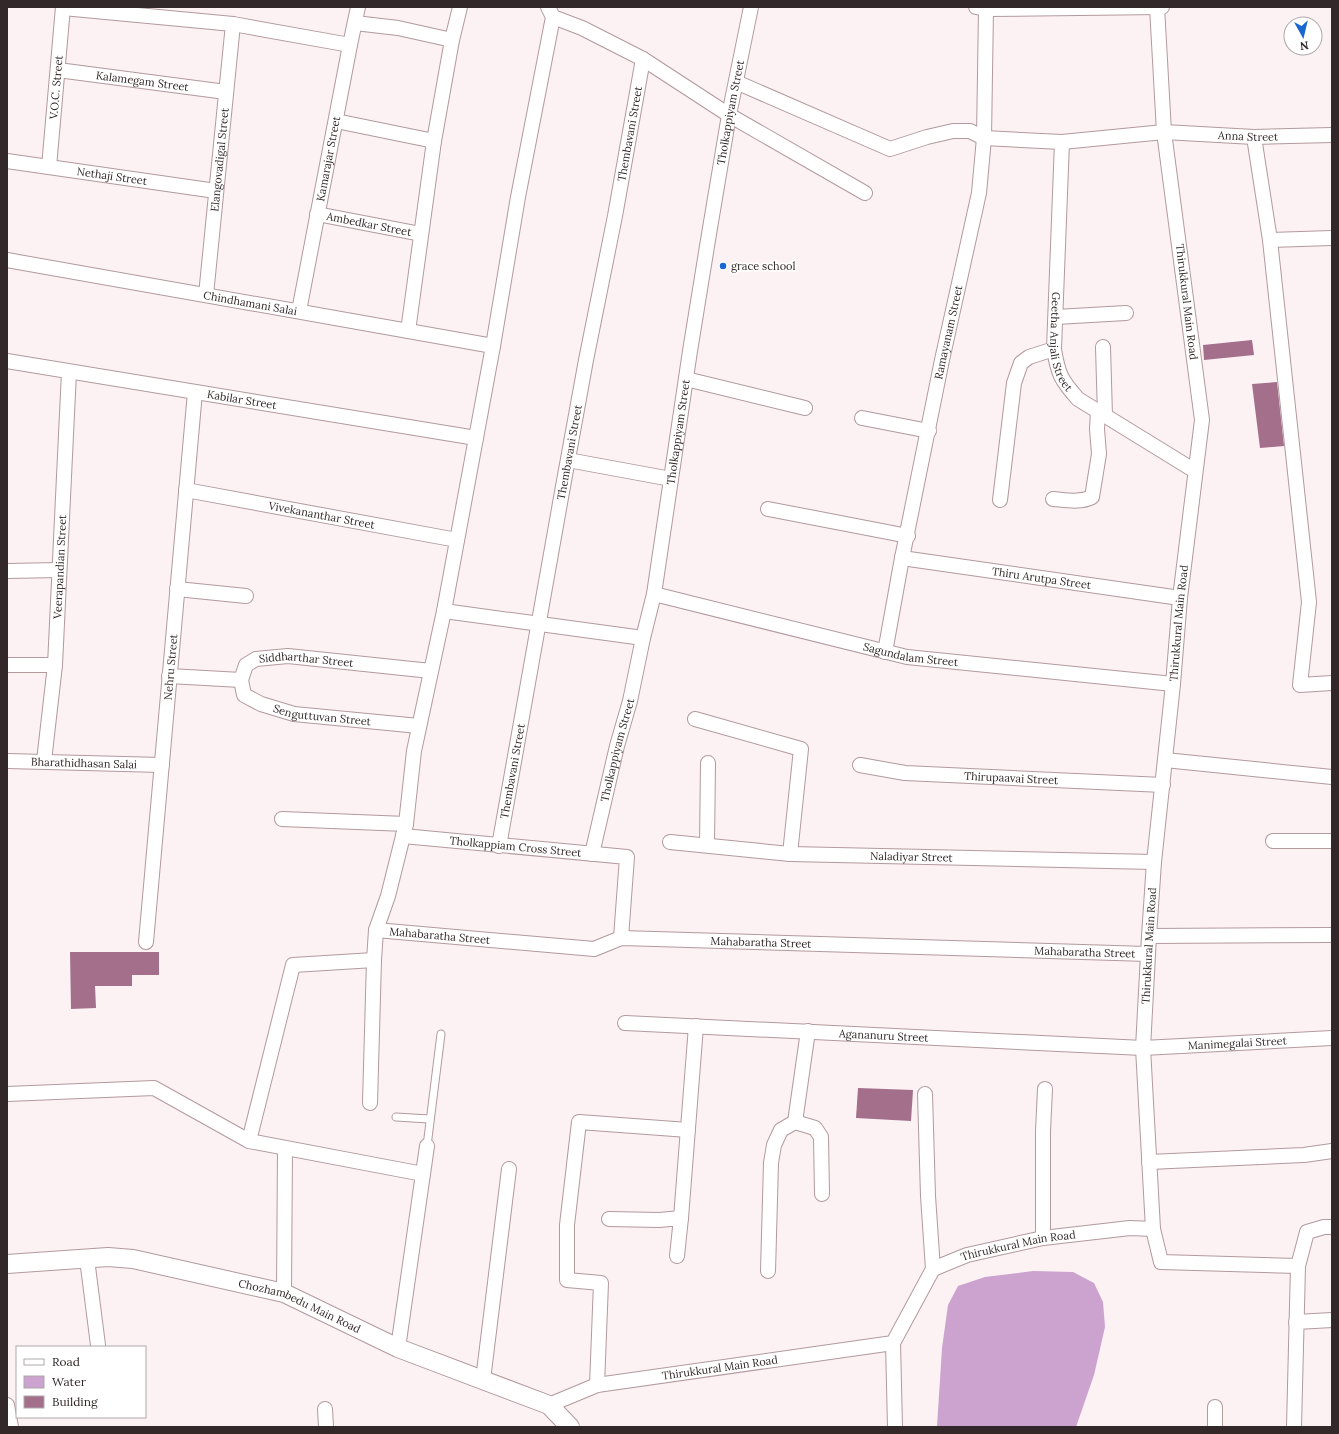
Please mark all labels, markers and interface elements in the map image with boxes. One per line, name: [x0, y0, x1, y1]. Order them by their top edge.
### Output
north arrow: [1283, 16, 1323, 56]
text: N: [1299, 38, 1310, 53]
street label: V.O.C. Street: [46, 54, 66, 121]
street label: Tholkappiyam Street: [714, 58, 747, 166]
street label: Kalamegam Street: [95, 68, 190, 94]
street label: Thembavani Street: [614, 84, 645, 183]
street label: Elangovadigal Street: [207, 106, 232, 212]
street label: Kamarajar Street: [313, 114, 343, 203]
street label: Anna Street: [1217, 128, 1279, 144]
street label: Nethaji Street: [76, 164, 149, 188]
street label: Ambedkar Street: [324, 209, 413, 239]
street label: Thirukkural Main Road: [1173, 243, 1201, 361]
place label: grace school: [731, 259, 796, 273]
marker: grace school: [718, 261, 728, 271]
street label: Ramayanam Street: [931, 283, 966, 380]
street label: Chindhamani Salai: [202, 288, 298, 318]
street label: Geetha Anjali Street: [1047, 292, 1076, 395]
street label: Tholkappiyam Street: [663, 378, 693, 486]
street label: Kabilar Street: [206, 387, 278, 412]
street label: Thembavani Street: [554, 403, 585, 501]
street label: Vivekananthar Street: [267, 498, 377, 532]
street label: Veerapandian Street: [50, 514, 69, 620]
street label: Thiru Arutpa Street: [991, 564, 1093, 592]
street label: Thirukkural Main Road: [1166, 564, 1191, 682]
street label: Nehru Street: [161, 633, 180, 701]
street label: Sagundalam Street: [862, 639, 960, 669]
street label: Siddharthar Street: [258, 649, 355, 670]
street label: Tholkappiyam Street: [597, 696, 638, 803]
street label: Senguttuvan Street: [272, 701, 372, 728]
street label: Thembavani Street: [497, 722, 528, 820]
street label: Bharathidhasan Salai: [31, 755, 137, 771]
street label: Thirupaavai Street: [964, 769, 1059, 787]
street label: Tholkappiam Cross Street: [449, 833, 583, 860]
street label: Naladiyar Street: [870, 849, 954, 865]
street label: Thirukkural Main Road: [1138, 887, 1159, 1004]
street label: Mahabaratha Street: [389, 924, 491, 947]
street label: Mahabaratha Street: [710, 934, 812, 951]
street label: Mahabaratha Street: [1034, 944, 1136, 961]
street label: Agananuru Street: [838, 1026, 930, 1045]
street label: Manimegalai Street: [1187, 1033, 1288, 1053]
street label: Thirukkural Main Road: [959, 1227, 1077, 1264]
street label: Chozhambedu Main Road: [237, 1276, 363, 1336]
legend: [16, 1346, 146, 1418]
street label: Thirukkural Main Road: [661, 1352, 779, 1383]
text: Road: [52, 1354, 80, 1369]
text: Water: [52, 1374, 87, 1389]
text: Building: [52, 1394, 98, 1409]

